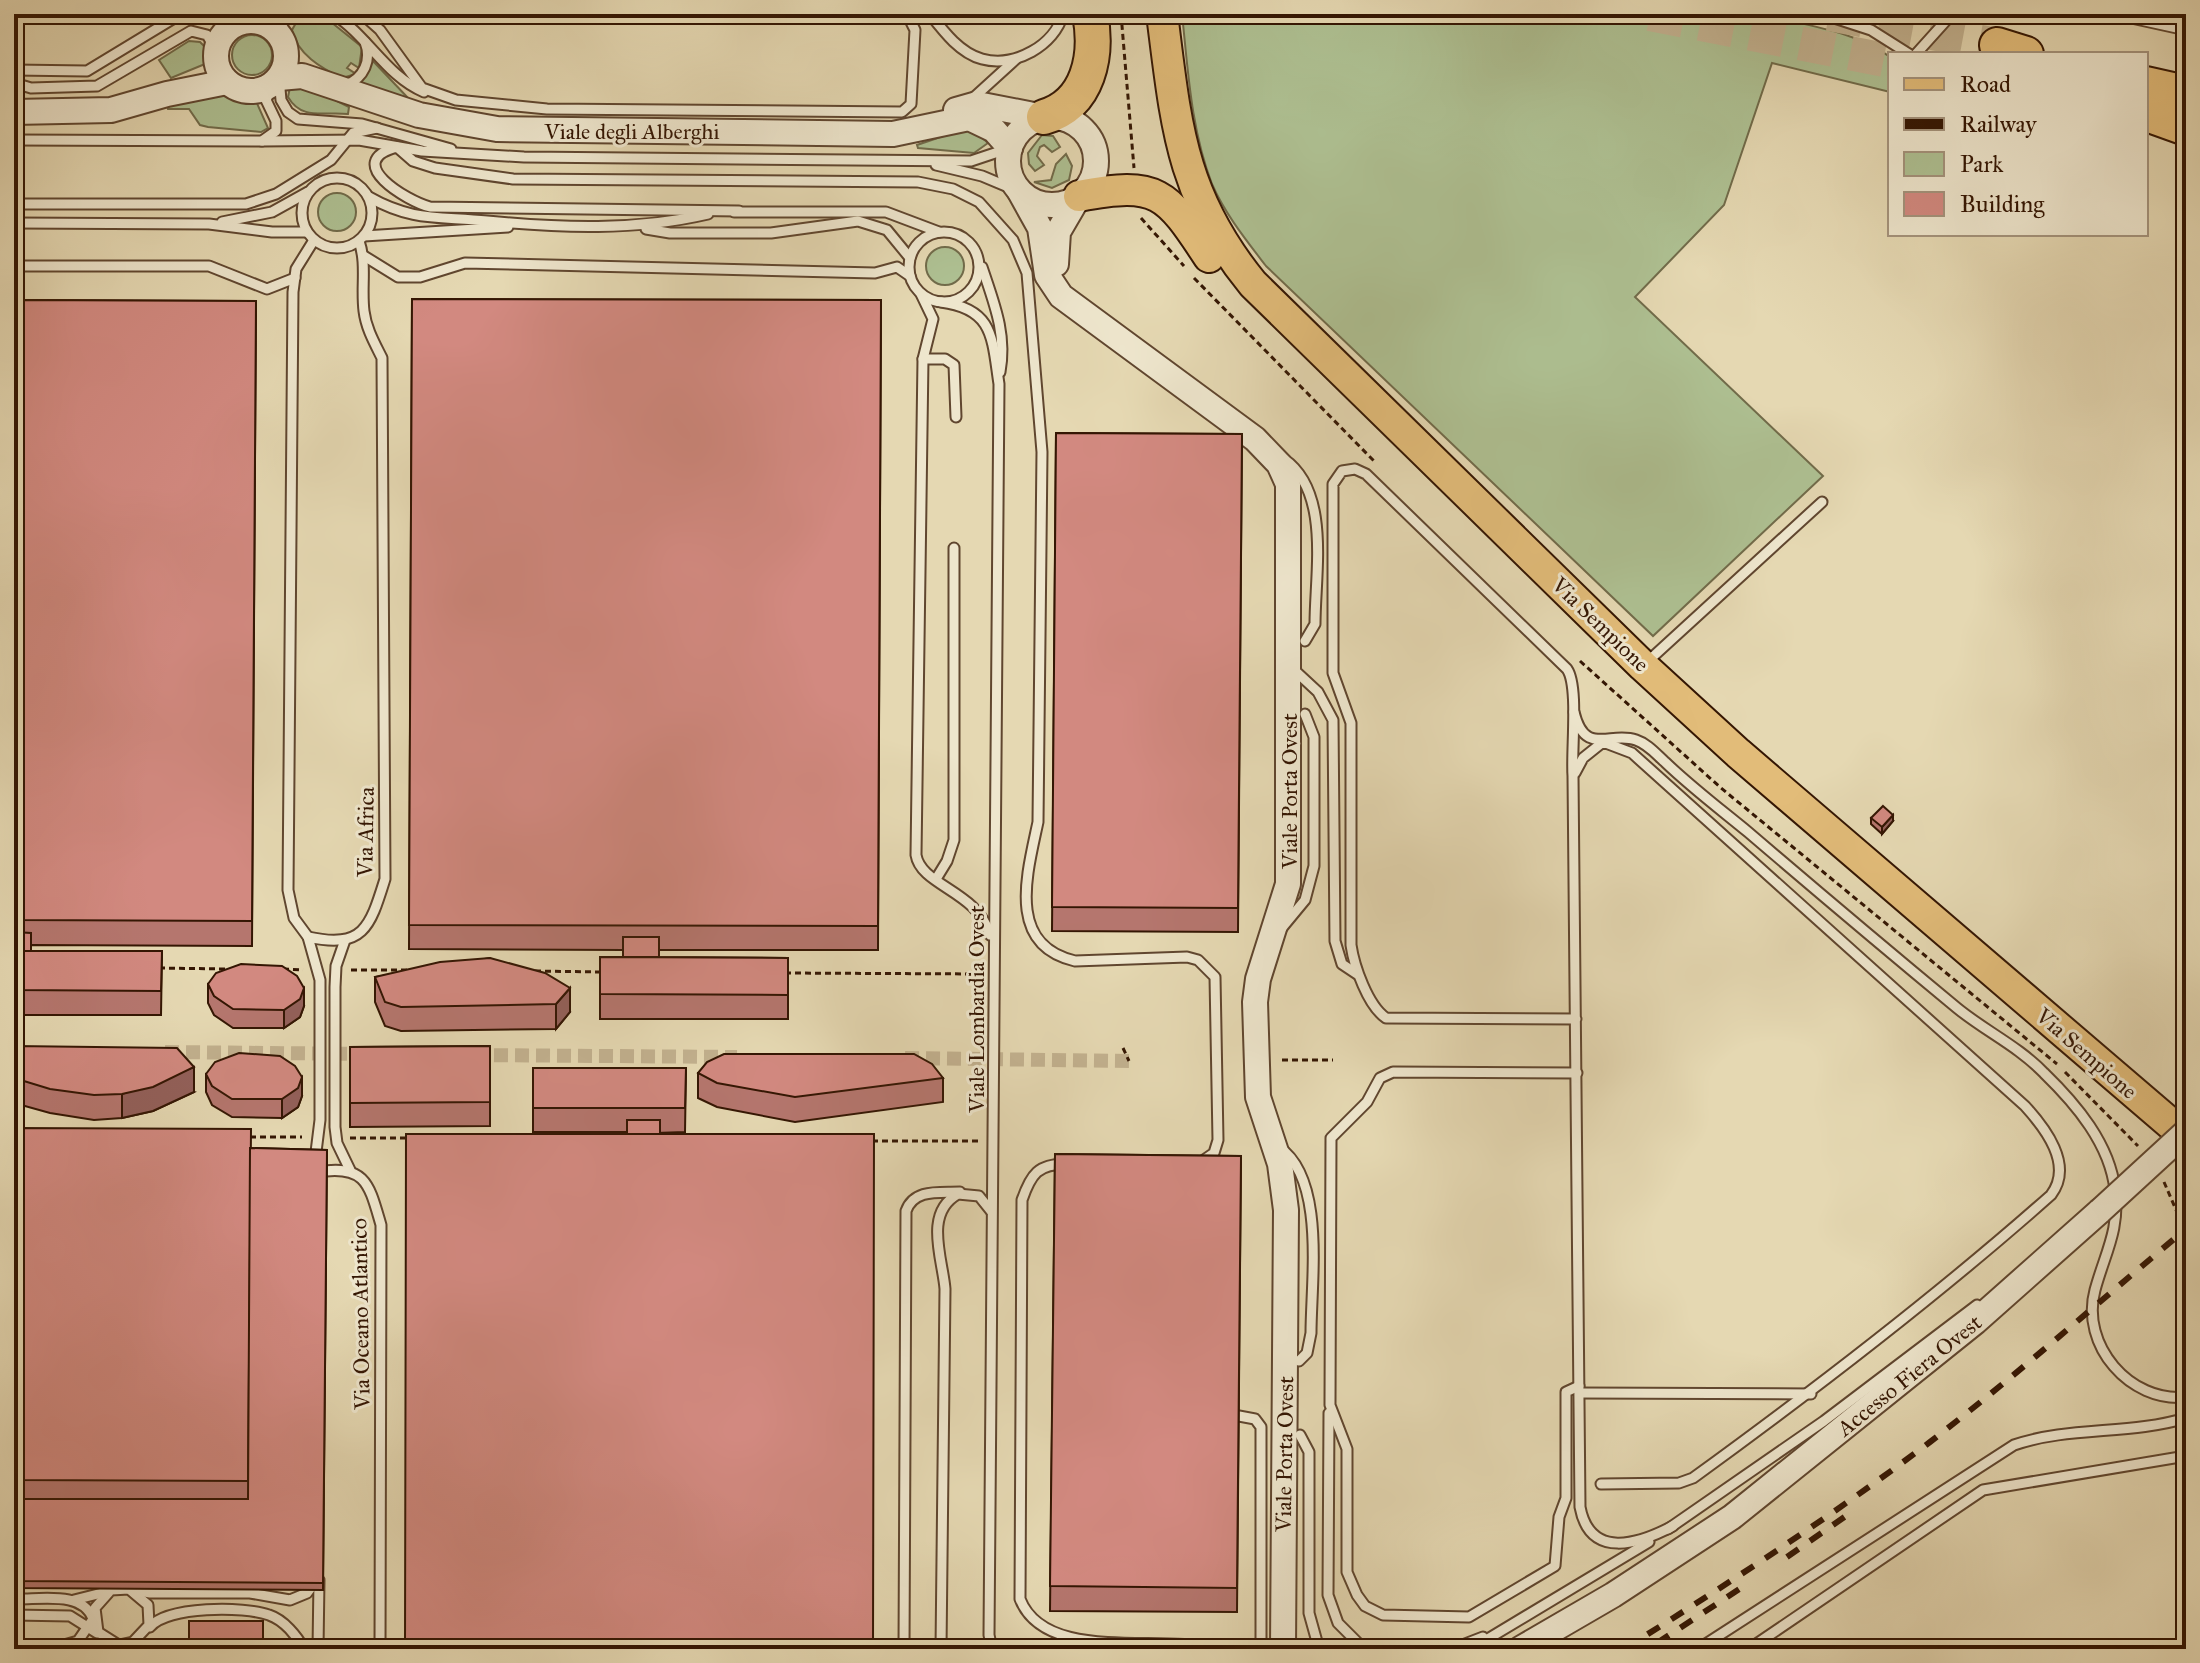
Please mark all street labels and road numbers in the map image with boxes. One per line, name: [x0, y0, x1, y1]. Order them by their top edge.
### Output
street label: Viale degli Alberghi: [544, 118, 720, 145]
street label: Via Sempione: [1546, 571, 1655, 677]
street label: Viale Porta Ovest: [1276, 713, 1303, 870]
street label: Via Africa: [351, 786, 380, 878]
street label: Viale Lombardia Ovest: [963, 905, 990, 1114]
street label: Via Sempione: [2030, 1002, 2143, 1105]
street label: Via Oceano Atlantico: [345, 1218, 376, 1411]
street label: Accesso Fiera Ovest: [1831, 1309, 1987, 1443]
street label: Viale Porta Ovest: [1270, 1376, 1299, 1533]

